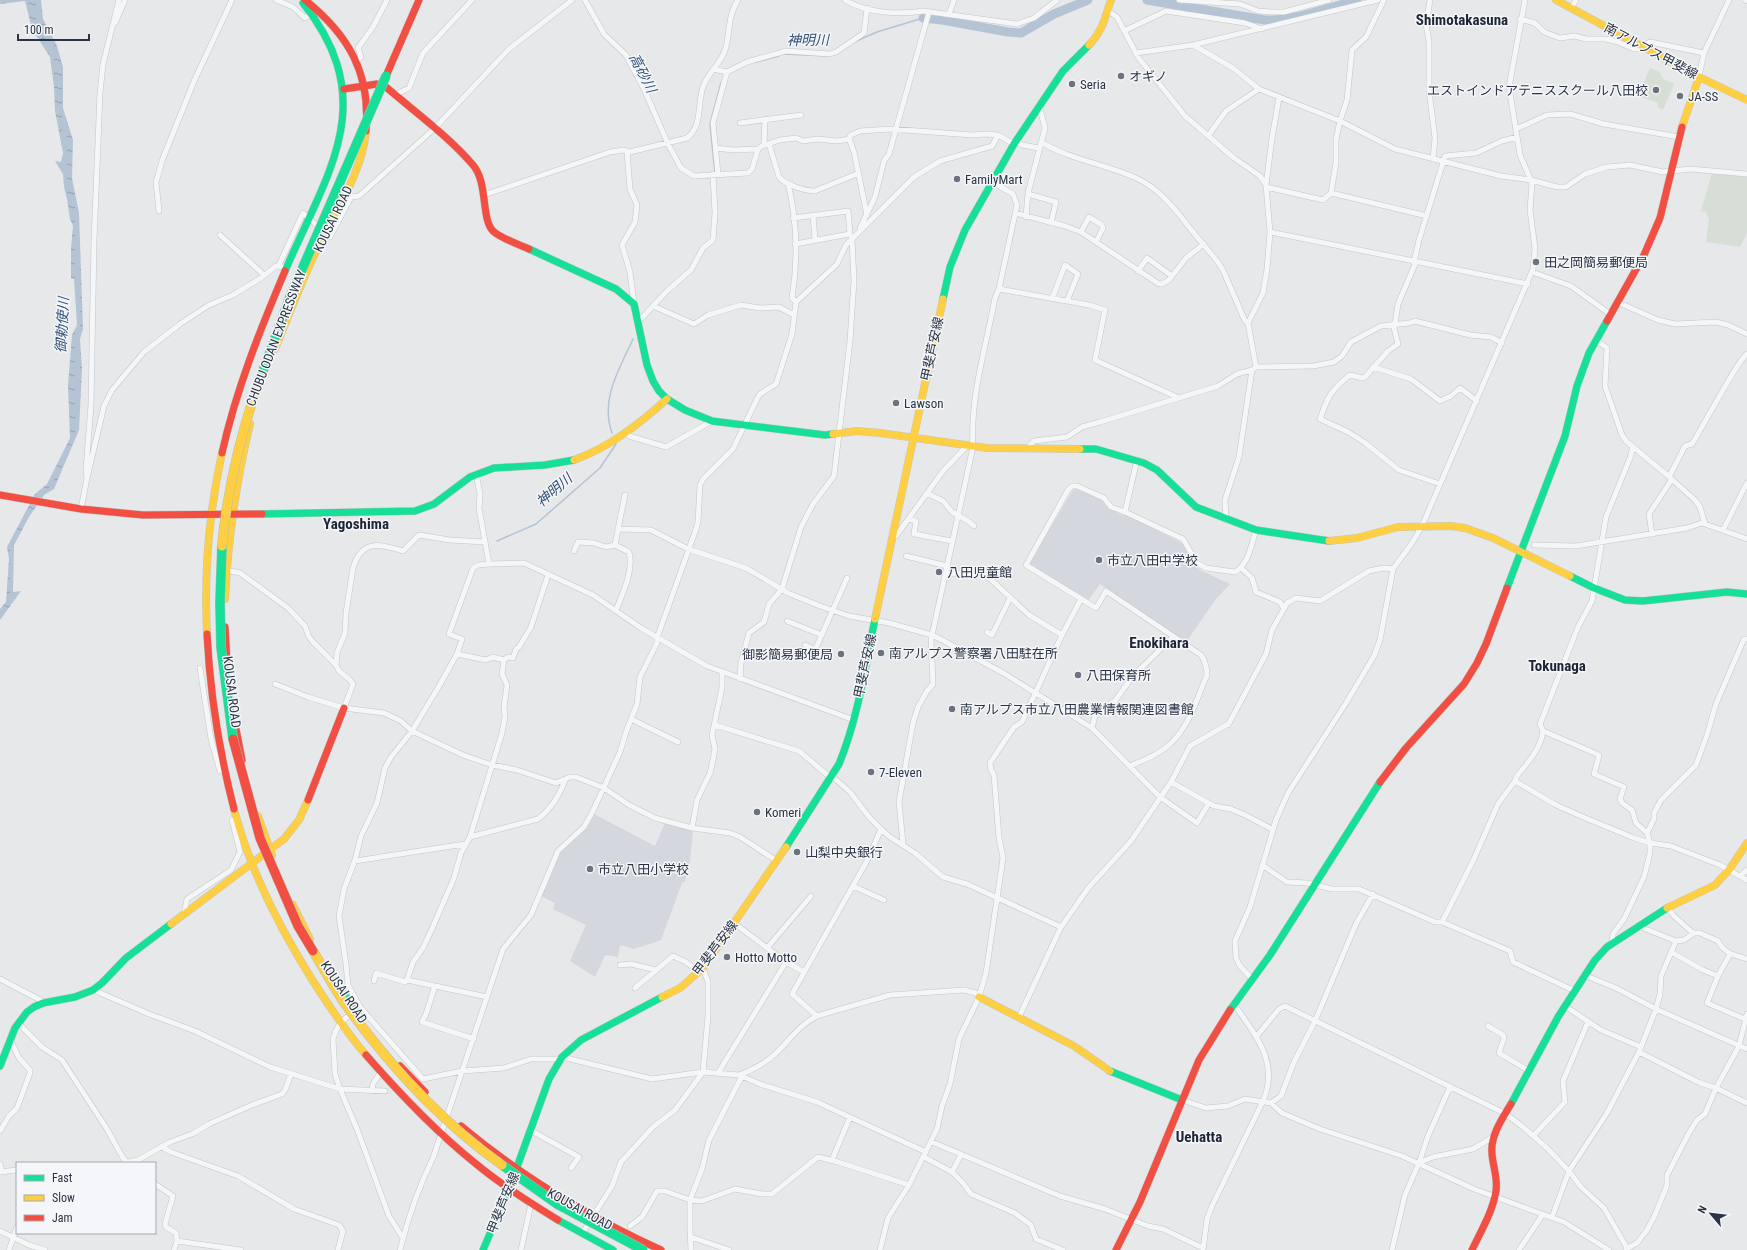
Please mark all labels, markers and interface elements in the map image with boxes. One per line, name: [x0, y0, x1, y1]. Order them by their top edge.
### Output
district label: Shimotakasuna: [1416, 11, 1508, 29]
scale bar: [18, 16, 89, 42]
street label: 南アルプス甲斐線: [1602, 20, 1700, 82]
text: 100 m: [24, 23, 54, 37]
water label: 神明川: [787, 32, 831, 48]
water label: 高砂川: [626, 51, 661, 97]
place label: オギノ: [1129, 69, 1167, 84]
marker: オギノ: [1116, 71, 1126, 81]
place label: Seria: [1080, 77, 1106, 92]
marker: Seria: [1067, 79, 1077, 89]
place label: エストインドアテニススクール八田校: [1427, 83, 1648, 98]
marker: エストインドアテニススクール八田校: [1651, 85, 1661, 95]
place label: JA-SS: [1688, 89, 1719, 104]
marker: JA-SS: [1675, 91, 1685, 101]
place label: FamilyMart: [965, 172, 1023, 187]
marker: FamilyMart: [952, 174, 962, 184]
street label: KOUSAI ROAD: [310, 183, 356, 255]
place label: 田之岡簡易郵便局: [1544, 255, 1648, 270]
marker: 田之岡簡易郵便局: [1531, 257, 1541, 267]
street label: CHUBU ODAN EXPRESSWAY: [243, 268, 309, 408]
water label: 御勅使川: [53, 295, 72, 353]
street label: 甲斐芦安線: [918, 316, 946, 382]
place label: Lawson: [904, 396, 944, 411]
marker: Lawson: [891, 398, 901, 408]
water label: 神明川: [533, 469, 577, 510]
district label: Yagoshima: [323, 515, 389, 533]
place label: 市立八田中学校: [1107, 553, 1198, 568]
marker: 市立八田中学校: [1094, 555, 1104, 565]
place label: 八田児童館: [947, 565, 1012, 580]
marker: 八田児童館: [934, 567, 944, 577]
street label: 甲斐芦安線: [851, 633, 879, 699]
district label: Enokihara: [1129, 634, 1189, 652]
place label: 南アルプス警察署八田駐在所: [889, 646, 1058, 661]
place label: 御影簡易郵便局: [742, 647, 833, 662]
marker: 南アルプス警察署八田駐在所: [876, 648, 886, 658]
marker: 御影簡易郵便局: [836, 649, 846, 659]
street label: KOUSAI ROAD: [220, 655, 244, 729]
district label: Tokunaga: [1528, 657, 1586, 675]
place label: 八田保育所: [1086, 668, 1151, 683]
marker: 八田保育所: [1073, 670, 1083, 680]
place label: 南アルプス市立八田農業情報関連図書館: [960, 702, 1194, 717]
marker: 南アルプス市立八田農業情報関連図書館: [947, 704, 957, 714]
place label: 7-Eleven: [879, 765, 922, 780]
marker: 7-Eleven: [866, 767, 876, 777]
place label: Komeri: [765, 805, 801, 820]
marker: Komeri: [752, 807, 762, 817]
place label: 山梨中央銀行: [805, 845, 883, 860]
marker: 山梨中央銀行: [792, 847, 802, 857]
place label: 市立八田小学校: [598, 862, 689, 877]
marker: 市立八田小学校: [585, 864, 595, 874]
street label: 甲斐芦安線: [689, 918, 741, 978]
place label: Hotto Motto: [735, 950, 797, 965]
marker: Hotto Motto: [722, 952, 732, 962]
street label: KOUSAI ROAD: [318, 958, 370, 1026]
district label: Uehatta: [1176, 1128, 1222, 1146]
legend: [16, 1162, 156, 1234]
street label: 甲斐芦安線: [484, 1170, 522, 1236]
text: Fast: [52, 1171, 73, 1185]
street label: KOUSAI ROAD: [545, 1185, 615, 1233]
text: Slow: [52, 1191, 75, 1205]
north arrow: [1691, 1194, 1731, 1234]
text: N: [1695, 1203, 1710, 1216]
text: Jam: [52, 1211, 73, 1225]

